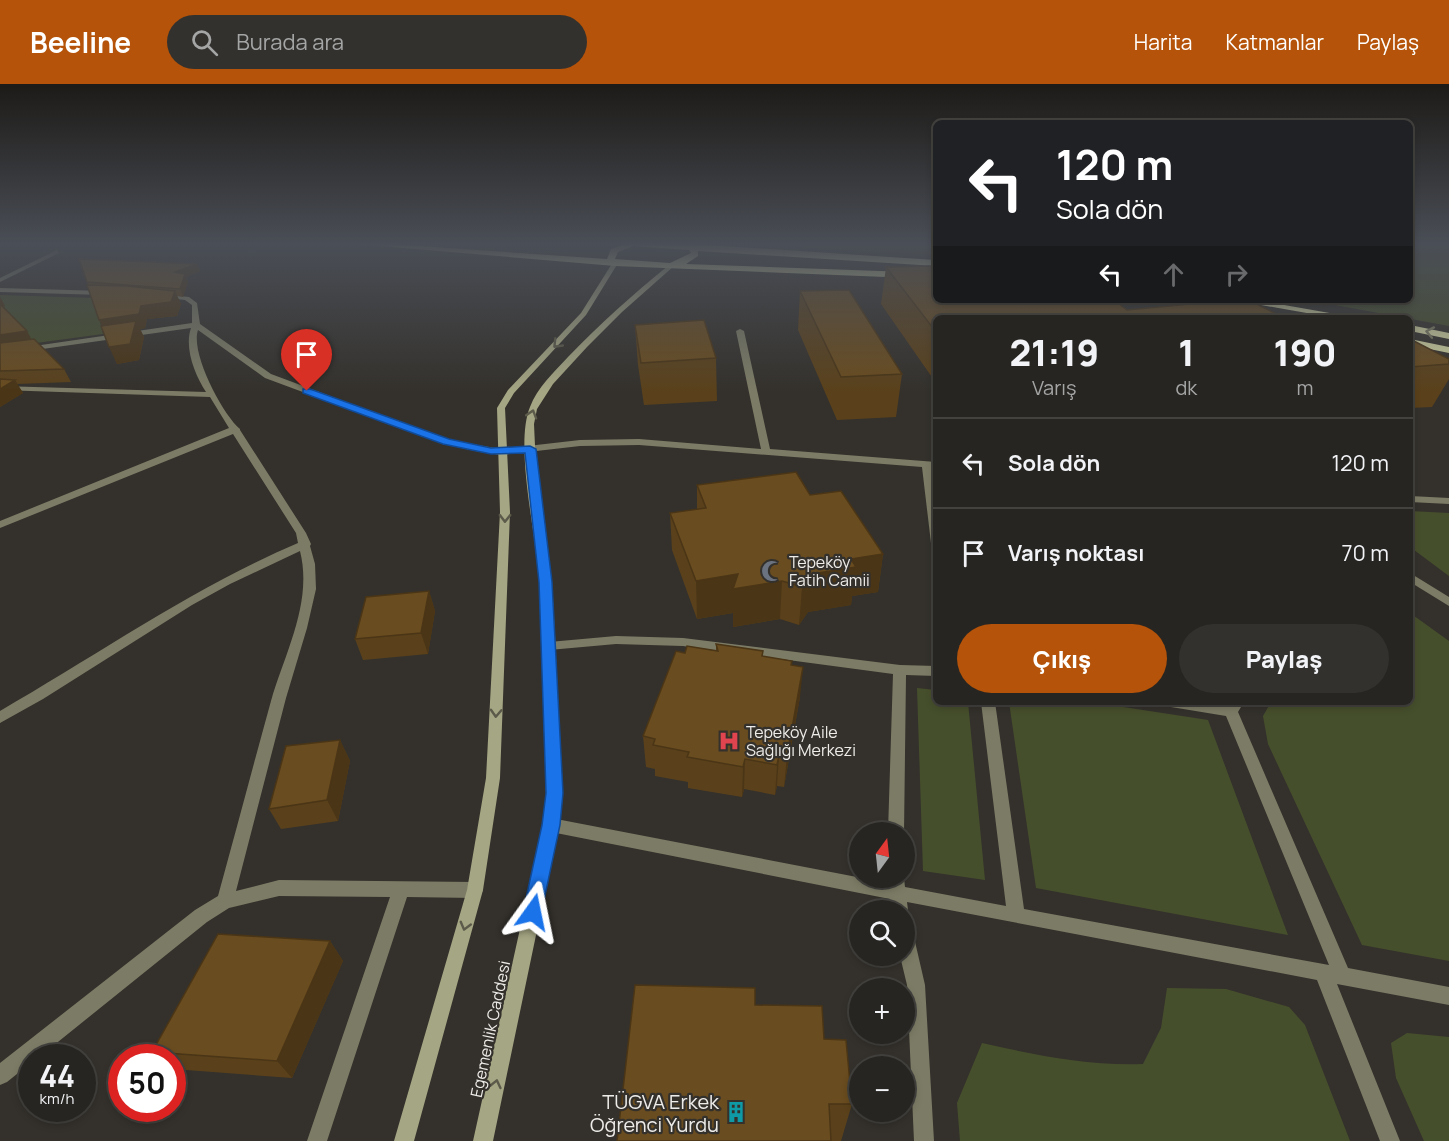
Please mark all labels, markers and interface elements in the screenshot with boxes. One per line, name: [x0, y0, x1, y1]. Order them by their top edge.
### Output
search box: [167, 15, 587, 69]
text: Beeline: [30, 23, 131, 61]
icon: search: [188, 26, 221, 59]
text: Burada ara: [236, 27, 344, 57]
text: Harita: [1134, 28, 1192, 56]
text: Katmanlar: [1225, 28, 1324, 56]
text: Paylaş: [1357, 28, 1419, 56]
text: 120 m: [1056, 135, 1173, 193]
icon: left: [957, 144, 1035, 222]
text: Sola dön: [1056, 190, 1163, 227]
icon: left: [1094, 258, 1127, 291]
icon: ahead: [1157, 258, 1190, 291]
icon: right: [1220, 258, 1253, 291]
one-way arrow: [1425, 326, 1435, 339]
text: 21:19: [1009, 328, 1099, 377]
text: 1: [1178, 328, 1195, 377]
text: 190: [1274, 328, 1337, 377]
pin: [281, 329, 332, 391]
one-way arrow: [553, 337, 564, 348]
icon: arrive: [290, 338, 323, 371]
text: Varış: [1032, 374, 1077, 401]
text: dk: [1175, 374, 1197, 401]
text: m: [1297, 374, 1314, 401]
one-way arrow: [525, 409, 537, 420]
icon: left: [957, 447, 990, 480]
text: Sola dön: [1008, 448, 1100, 478]
text: 120 m: [1331, 448, 1389, 478]
one-way arrow: [498, 513, 511, 522]
icon: arrive: [957, 537, 990, 570]
text: Varış noktası: [1008, 538, 1144, 568]
text: 70 m: [1341, 538, 1389, 568]
place label: Tepeköy Fatih Camii: [789, 551, 870, 591]
mosque icon: Tepeköy Fatih Camii: [760, 559, 784, 583]
button: Çıkış: [957, 624, 1167, 693]
button: Paylaş: [1179, 624, 1389, 693]
one-way arrow: [489, 708, 502, 717]
place label: Tepeköy Aile Sağlığı Merkezi: [746, 721, 856, 761]
hospital icon: Tepeköy Aile Sağlığı Merkezi: [717, 729, 741, 753]
north arrow: [849, 822, 915, 888]
map controls: [849, 822, 915, 1122]
position arrow: [501, 880, 565, 944]
button: search: [849, 900, 915, 966]
one-way arrow: [460, 920, 472, 931]
street label: Egemenlik Caddesi: [465, 959, 515, 1099]
button: +: [849, 978, 915, 1044]
speed limit sign: 50: [108, 1044, 186, 1122]
text: 44: [39, 1055, 75, 1096]
button: −: [849, 1056, 915, 1122]
one-way arrow: [488, 1079, 501, 1089]
text: km/h: [40, 1088, 74, 1109]
place label: TÜGVA Erkek Öğrenci Yurdu: [590, 1088, 720, 1138]
building icon: TÜGVA Erkek Öğrenci Yurdu: [724, 1100, 748, 1124]

